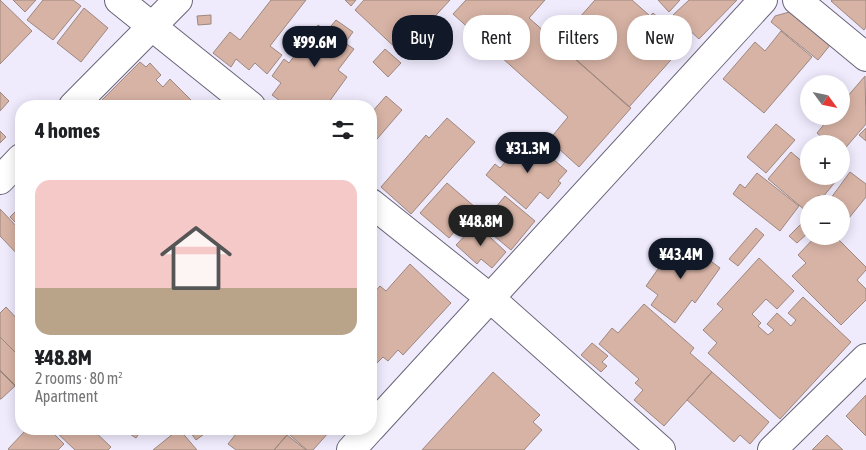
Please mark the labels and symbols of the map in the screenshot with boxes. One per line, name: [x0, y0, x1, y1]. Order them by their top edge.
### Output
pin: ¥99.6M: [274, 26, 356, 68]
north arrow: [800, 75, 850, 125]
pin: ¥31.3M: [487, 132, 569, 174]
pin: ¥48.8M: [440, 204, 522, 247]
pin: ¥43.4M: [640, 238, 722, 280]

